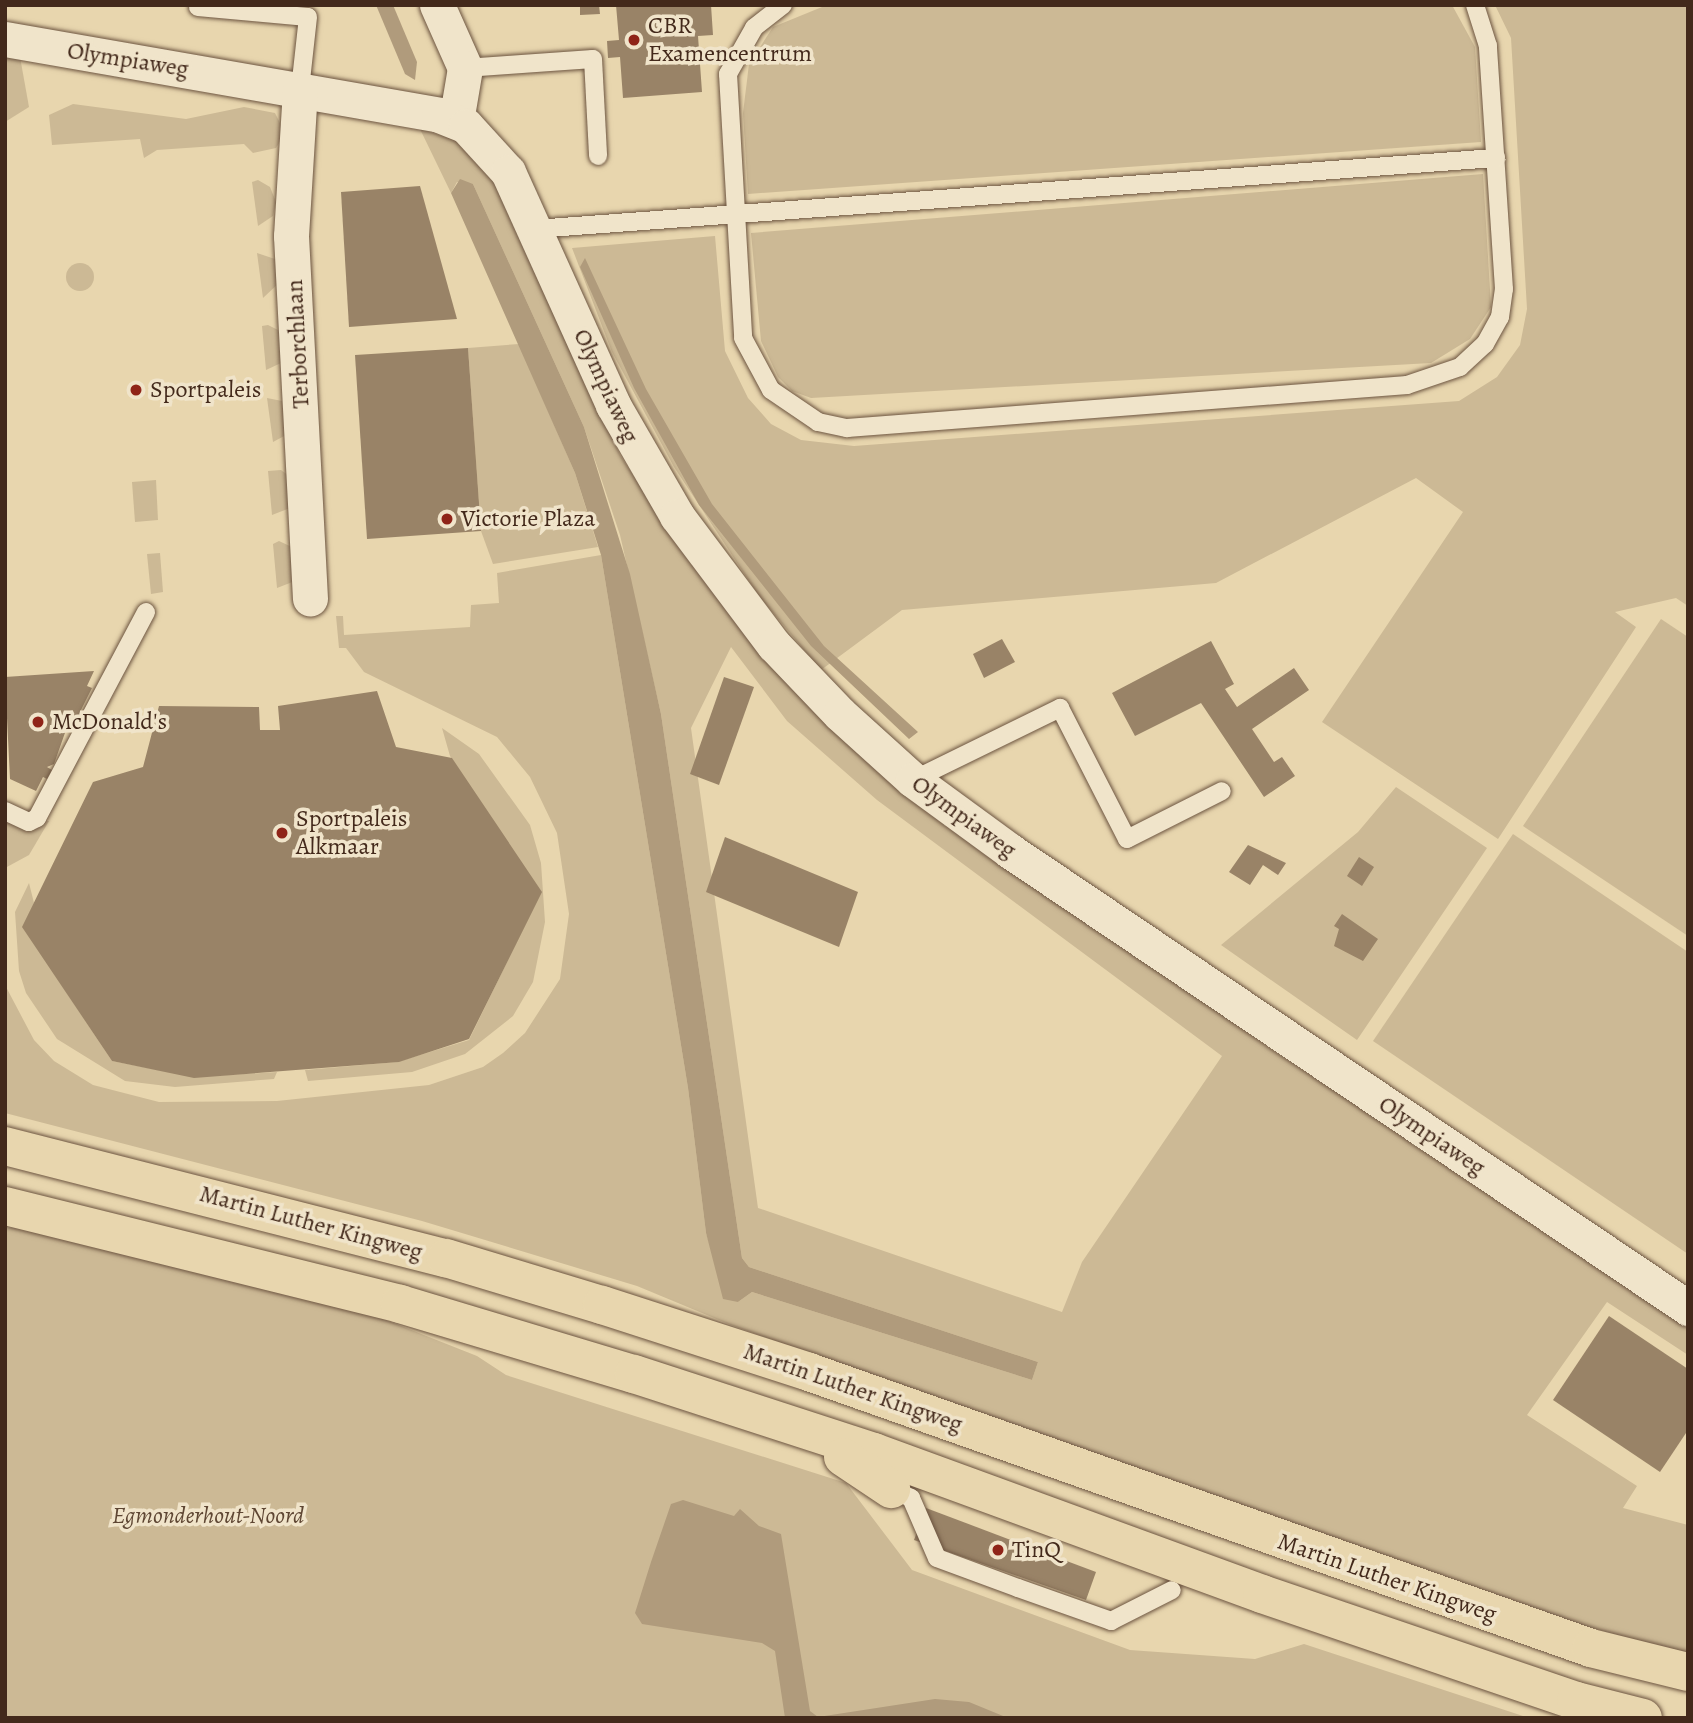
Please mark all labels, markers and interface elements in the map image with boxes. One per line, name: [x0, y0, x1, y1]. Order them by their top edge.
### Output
place label: CBR Examencentrum: [648, 12, 812, 68]
marker: CBR Examencentrum: [626, 32, 642, 48]
street label: Olympiaweg: [65, 36, 191, 84]
street label: Terborchlaan: [280, 279, 316, 409]
street label: Olympiaweg: [567, 324, 645, 448]
place label: Sportpaleis: [150, 376, 261, 404]
marker: Sportpaleis: [128, 382, 144, 398]
place label: Victorie Plaza: [461, 505, 595, 533]
marker: Victorie Plaza: [439, 511, 455, 527]
place label: McDonald's: [52, 708, 167, 736]
marker: McDonald's: [30, 714, 46, 730]
street label: Olympiaweg: [906, 769, 1022, 865]
place label: Sportpaleis Alkmaar: [296, 805, 407, 861]
marker: Sportpaleis Alkmaar: [274, 825, 290, 841]
street label: Olympiaweg: [1373, 1090, 1491, 1182]
street label: Martin Luther Kingweg: [196, 1179, 426, 1267]
street label: Martin Luther Kingweg: [740, 1337, 966, 1439]
park label: Egmonderhout-Noord: [112, 1502, 304, 1530]
street label: Martin Luther Kingweg: [1274, 1527, 1500, 1629]
place label: TinQ: [1012, 1536, 1061, 1564]
marker: TinQ: [990, 1542, 1006, 1558]

